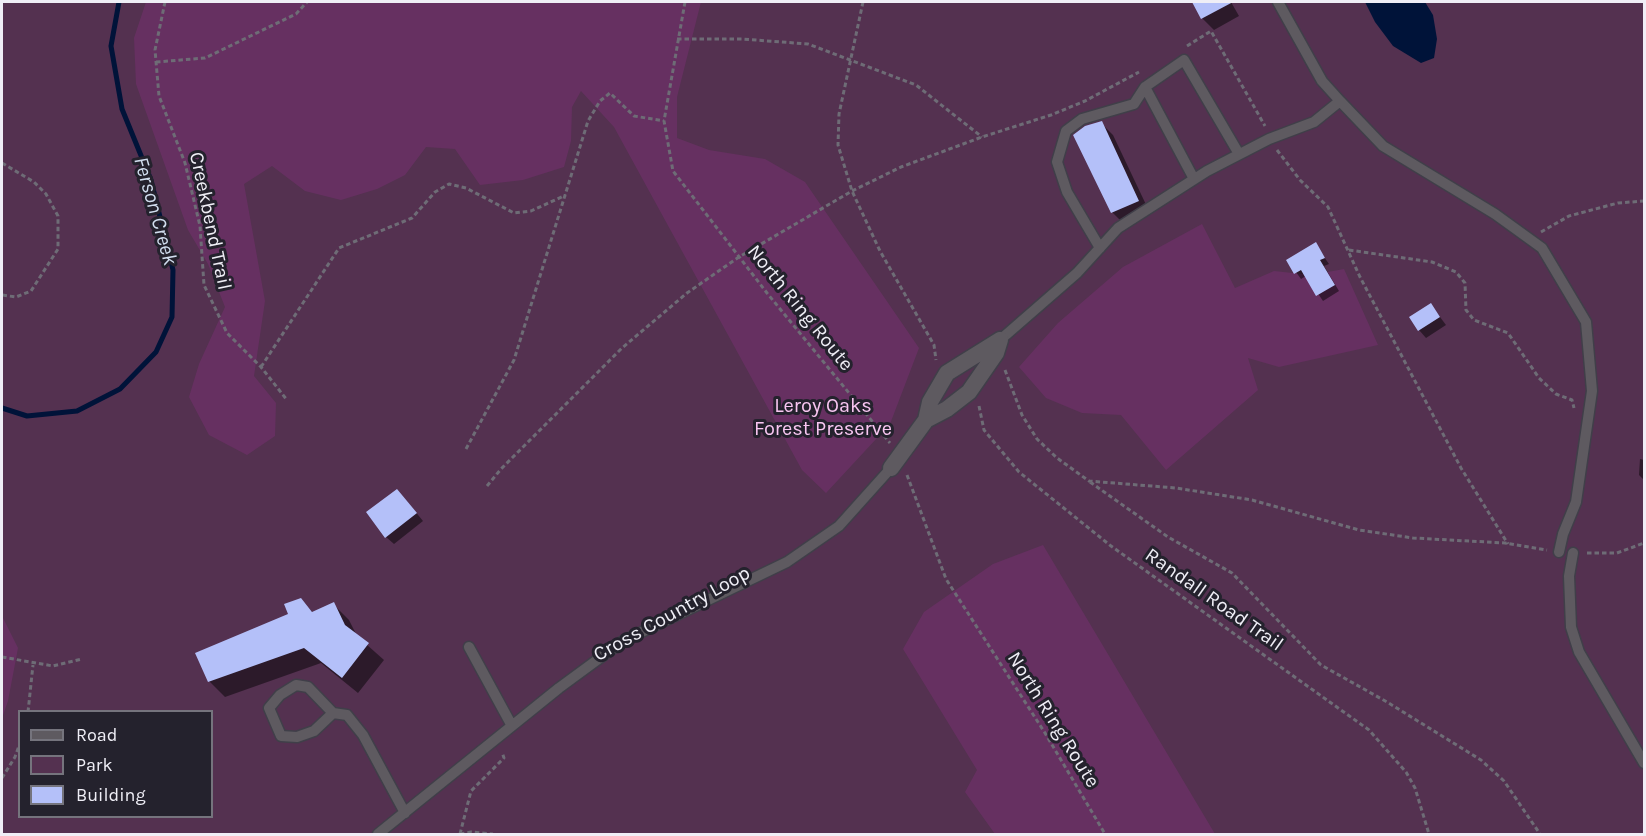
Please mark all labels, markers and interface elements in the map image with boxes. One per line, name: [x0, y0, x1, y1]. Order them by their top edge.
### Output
street label: Creekbend Trail: [184, 150, 236, 292]
water label: Ferson Creek: [128, 154, 182, 268]
street label: North Ring Route: [742, 240, 858, 376]
park label: Leroy Oaks Forest Preserve: [754, 394, 892, 441]
street label: Randall Road Trail: [1140, 543, 1288, 657]
street label: Cross Country Loop: [590, 561, 754, 667]
street label: North Ring Route: [1002, 648, 1104, 792]
legend: [18, 710, 213, 818]
text: Road: [76, 724, 117, 746]
text: Park: [76, 754, 113, 776]
text: Building: [76, 784, 146, 806]

